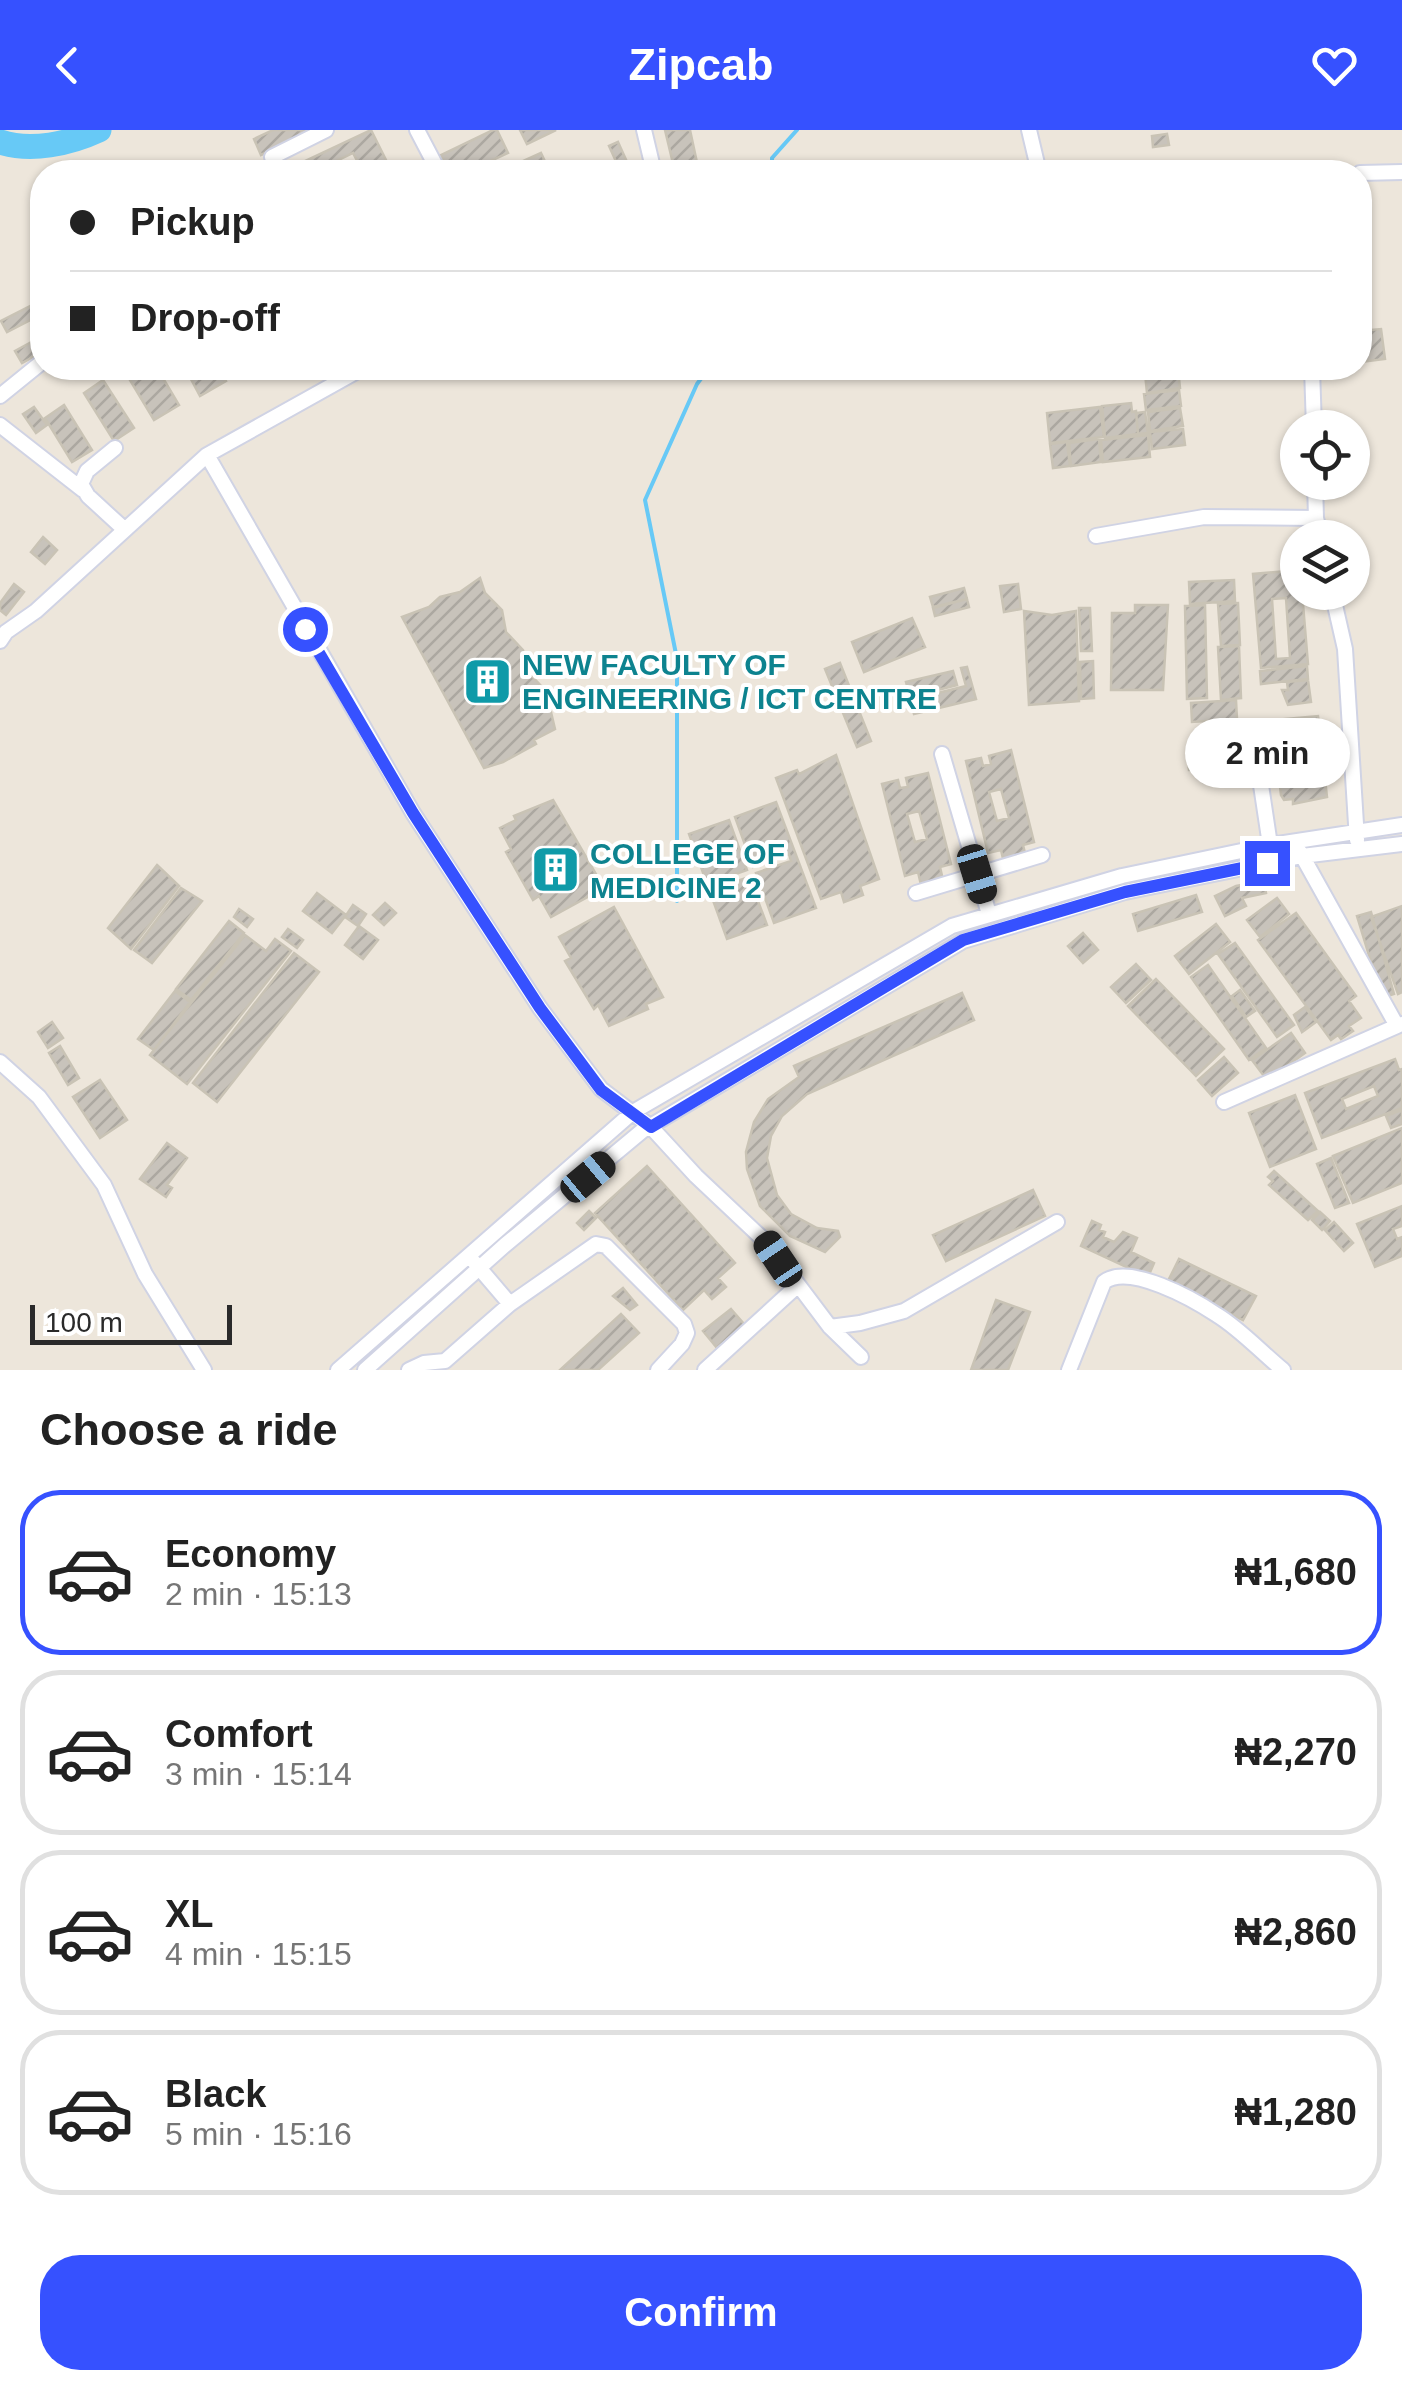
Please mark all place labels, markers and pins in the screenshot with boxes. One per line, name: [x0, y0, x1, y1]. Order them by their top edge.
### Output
place label: NEW FACULTY OF ENGINEERING / ICT CENTRE: [522, 648, 937, 715]
building icon: NEW FACULTY OF ENGINEERING / ICT CENTRE: [461, 655, 513, 707]
place label: COLLEGE OF MEDICINE 2: [590, 837, 785, 904]
building icon: COLLEGE OF MEDICINE 2: [529, 844, 581, 896]

